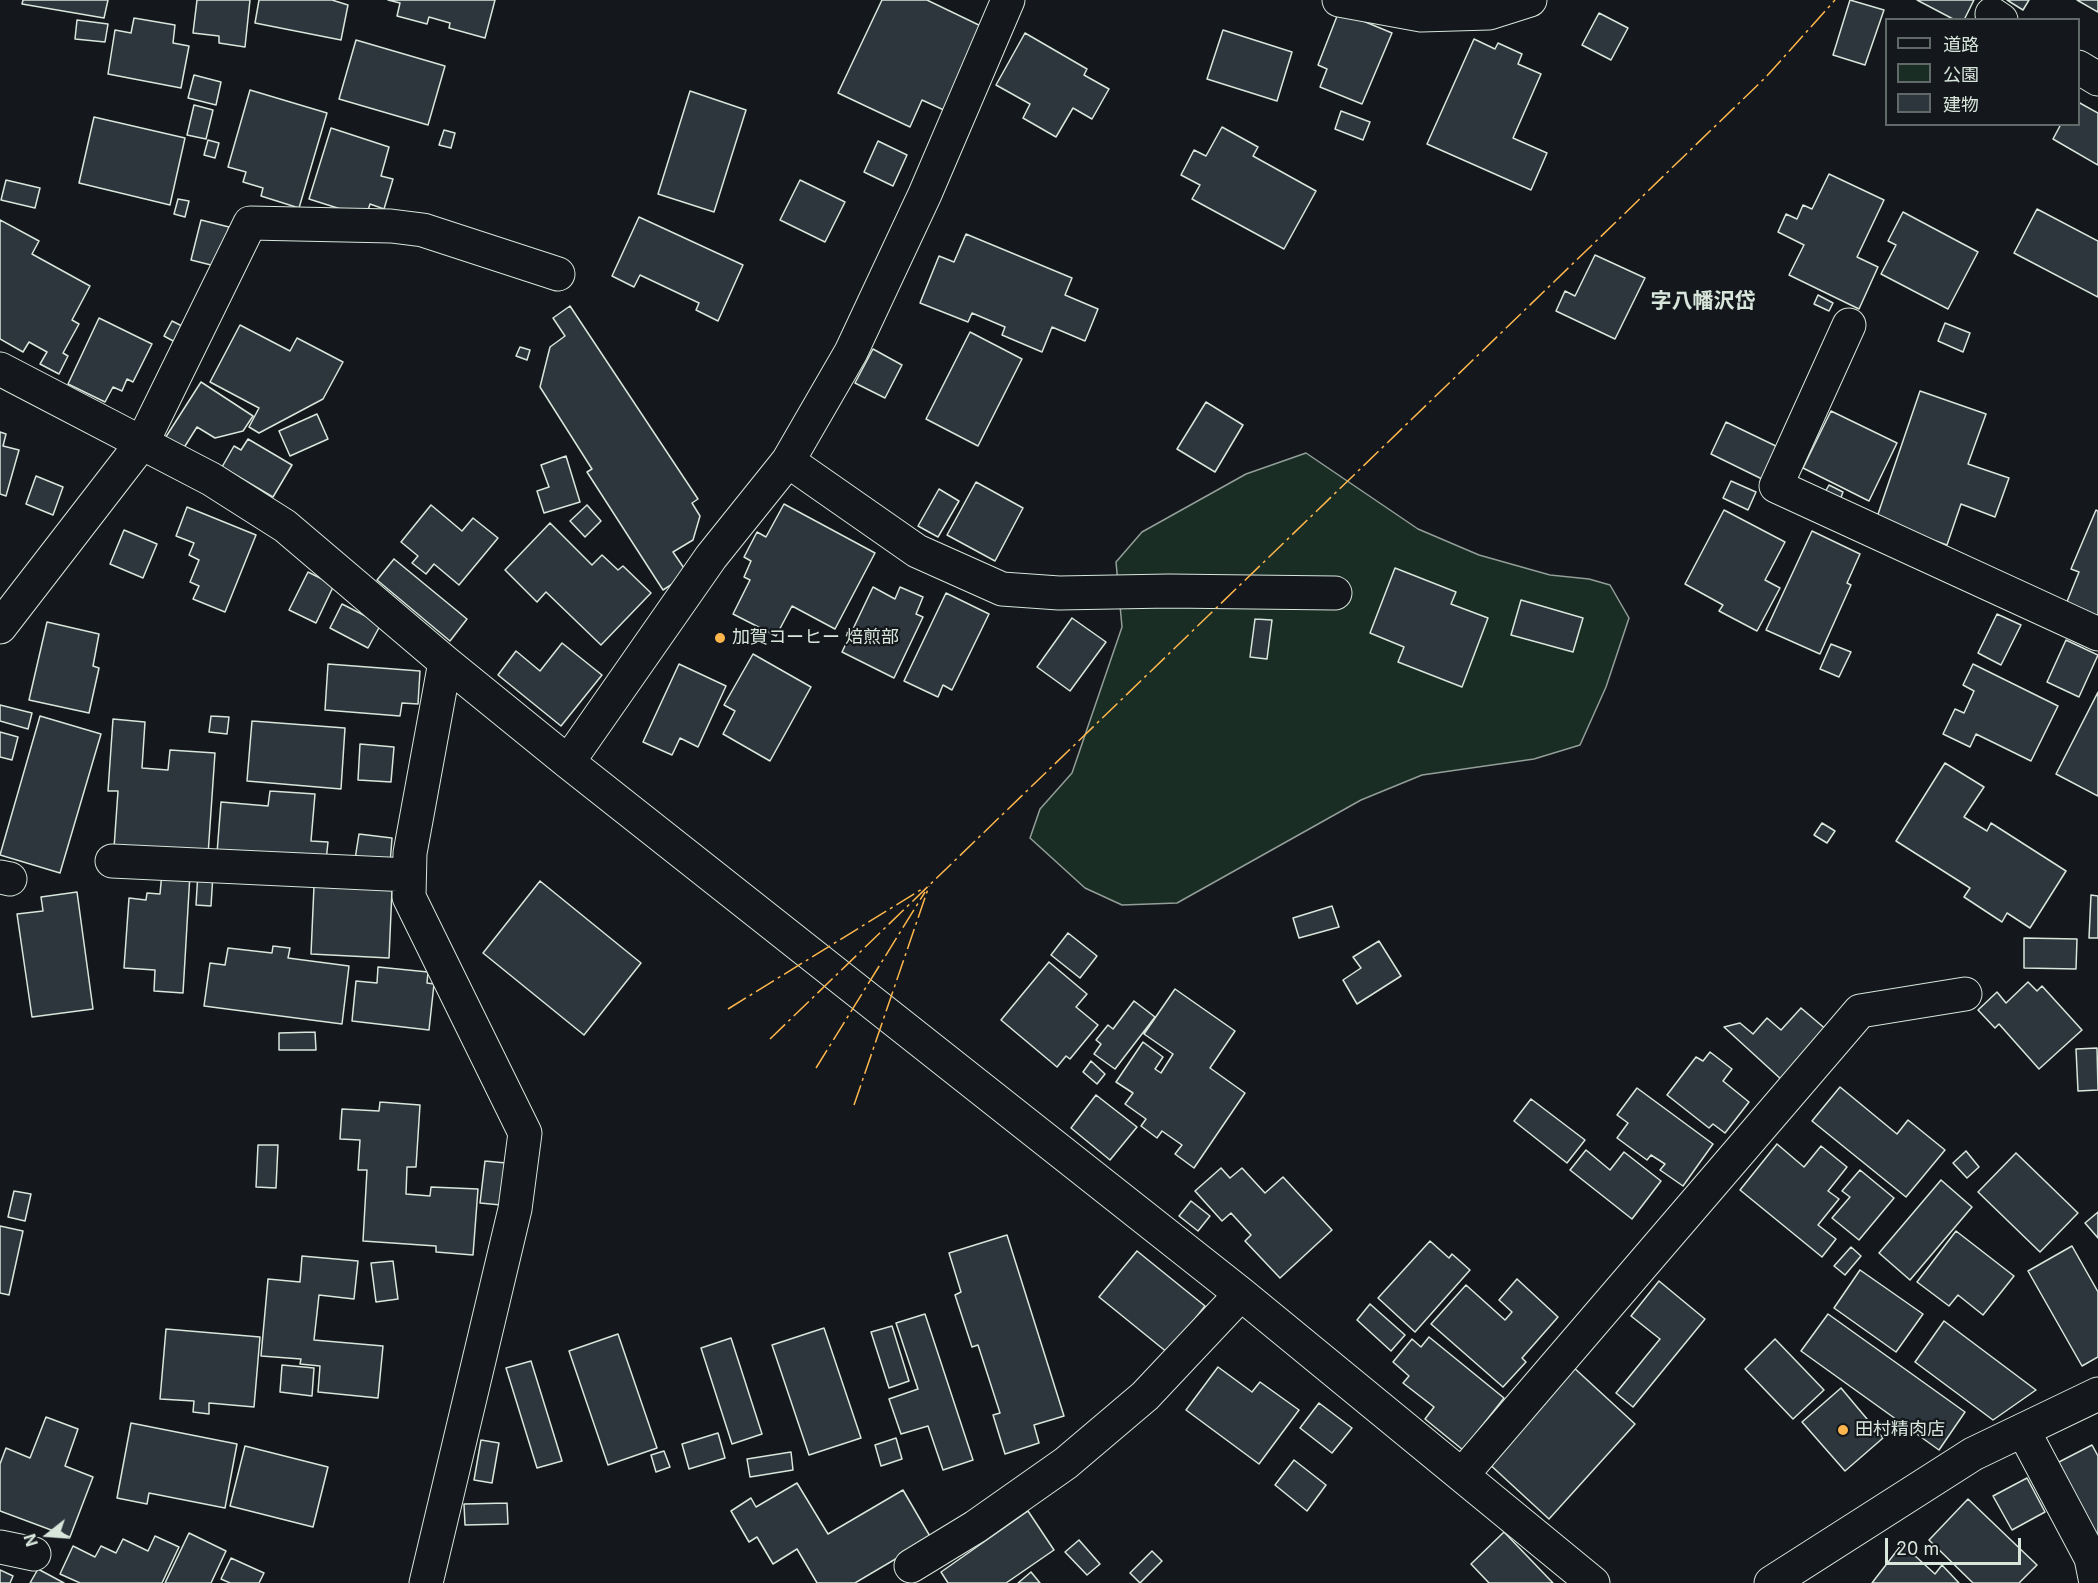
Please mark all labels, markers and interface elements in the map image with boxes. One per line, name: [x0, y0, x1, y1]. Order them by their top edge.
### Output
legend: [1885, 18, 2080, 126]
text: 道路: [1943, 34, 1979, 55]
text: 公園: [1943, 64, 1979, 85]
text: 建物: [1943, 94, 1979, 115]
district label: 字八幡沢岱: [1651, 289, 1755, 315]
place label: 加賀コーヒー 焙煎部: [732, 627, 899, 649]
marker: 加賀コーヒー 焙煎部: [713, 631, 727, 645]
place label: 田村精肉店: [1855, 1419, 1945, 1441]
marker: 田村精肉店: [1836, 1423, 1850, 1437]
north arrow: [18, 1505, 78, 1565]
scale bar: [1888, 1526, 2024, 1564]
text: N: [19, 1532, 42, 1549]
text: 20 m: [1896, 1538, 1939, 1559]

